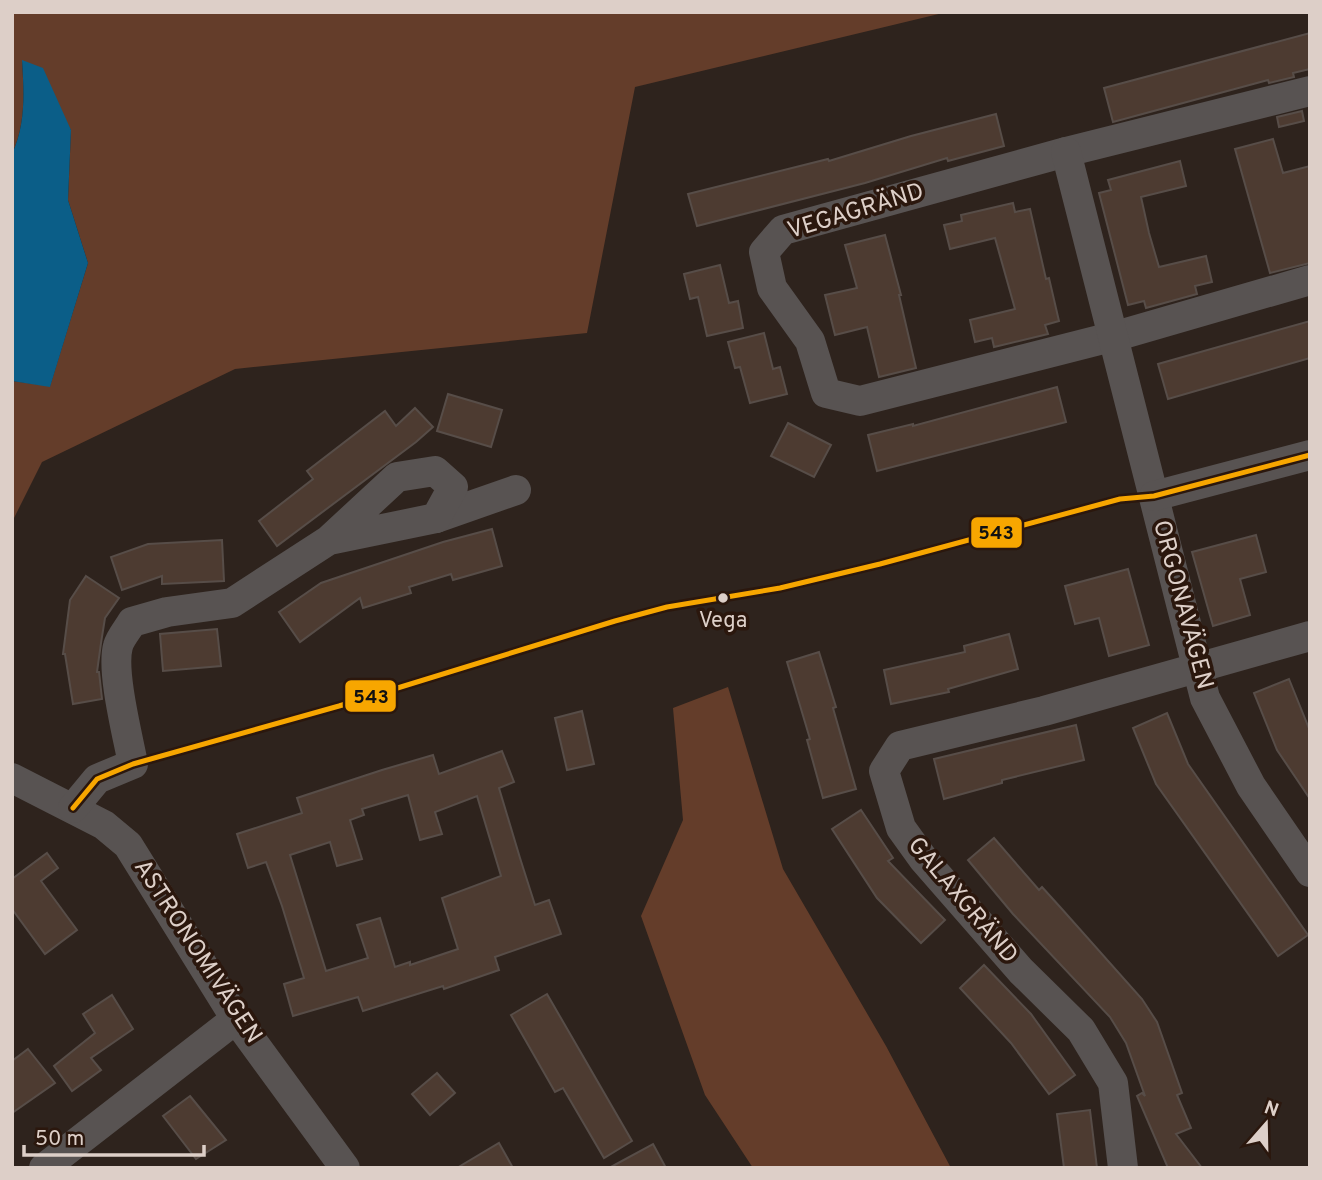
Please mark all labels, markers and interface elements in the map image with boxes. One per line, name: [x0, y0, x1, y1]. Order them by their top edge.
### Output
street label: VEGAGRÄND: [784, 176, 928, 247]
line badge: 543: [970, 516, 1023, 549]
street label: ORGONAVÄGEN: [1145, 517, 1220, 693]
text: 543: [978, 522, 1014, 546]
marker: Vega: [716, 591, 730, 605]
place label: Vega: [699, 608, 747, 635]
line badge: 543: [344, 679, 397, 713]
text: 543: [353, 686, 389, 710]
street label: GALAXGRÄND: [900, 831, 1024, 970]
street label: ASTRONOMIVÄGEN: [126, 854, 269, 1050]
north arrow: [1231, 1089, 1301, 1159]
text: N: [1261, 1096, 1282, 1124]
scale bar: [24, 1114, 205, 1158]
text: 50 m: [35, 1126, 84, 1153]

